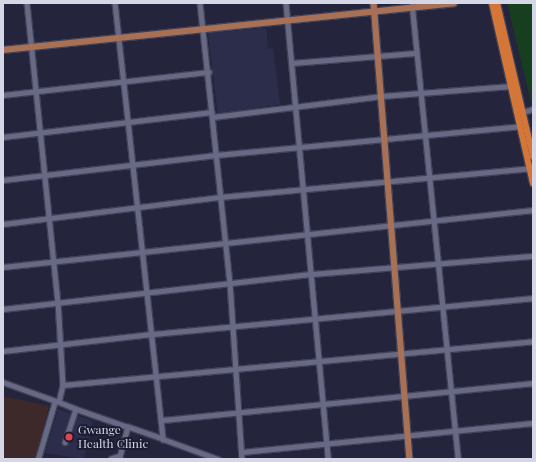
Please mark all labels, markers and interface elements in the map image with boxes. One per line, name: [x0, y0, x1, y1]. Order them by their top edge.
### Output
place label: Gwange Health Clinic: [78, 423, 148, 451]
marker: Gwange Health Clinic: [63, 431, 75, 443]

